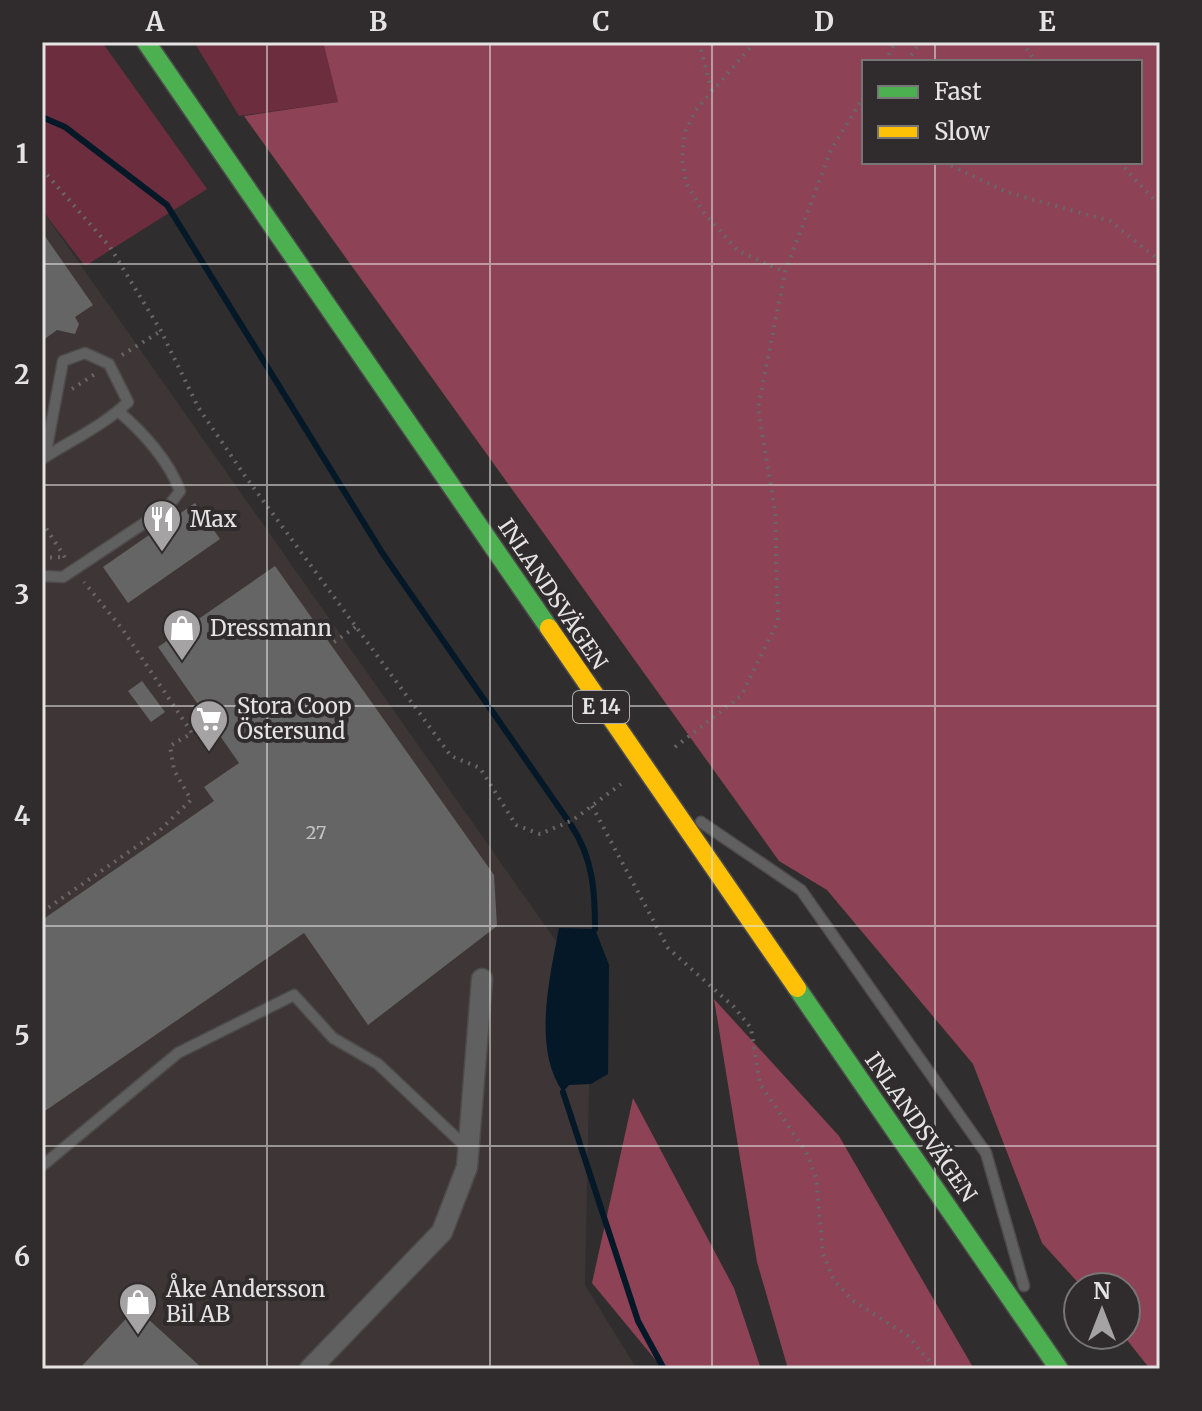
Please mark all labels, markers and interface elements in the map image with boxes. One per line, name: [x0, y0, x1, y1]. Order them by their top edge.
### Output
text: A: [145, 5, 165, 38]
text: B: [369, 5, 387, 38]
text: C: [592, 5, 610, 38]
text: D: [814, 5, 834, 38]
text: E: [1039, 5, 1056, 38]
legend: [862, 60, 1142, 164]
text: Fast: [934, 76, 982, 107]
text: Slow: [934, 116, 990, 147]
text: 1: [16, 137, 28, 170]
text: 2: [14, 358, 30, 391]
restaurant icon: Max: [141, 498, 183, 553]
place label: Max: [190, 505, 237, 533]
street label: INLANDSVÄGEN: [492, 513, 614, 675]
text: 3: [15, 578, 29, 611]
shop icon: Dressmann: [161, 607, 203, 662]
place label: Dressmann: [210, 614, 332, 642]
road number: E 14: [573, 691, 629, 723]
place label: Stora Coop Östersund: [237, 692, 351, 745]
supermarket icon: Stora Coop Östersund: [188, 698, 230, 753]
text: 4: [14, 799, 31, 832]
house number: 27: [306, 821, 326, 844]
text: 5: [14, 1019, 30, 1052]
street label: INLANDSVÄGEN: [859, 1047, 983, 1207]
text: 6: [14, 1240, 30, 1273]
north arrow: [1062, 1271, 1142, 1351]
place label: Åke Andersson Bil AB: [165, 1273, 326, 1328]
text: N: [1093, 1277, 1111, 1305]
shop icon: Åke Andersson Bil AB: [117, 1281, 159, 1336]

